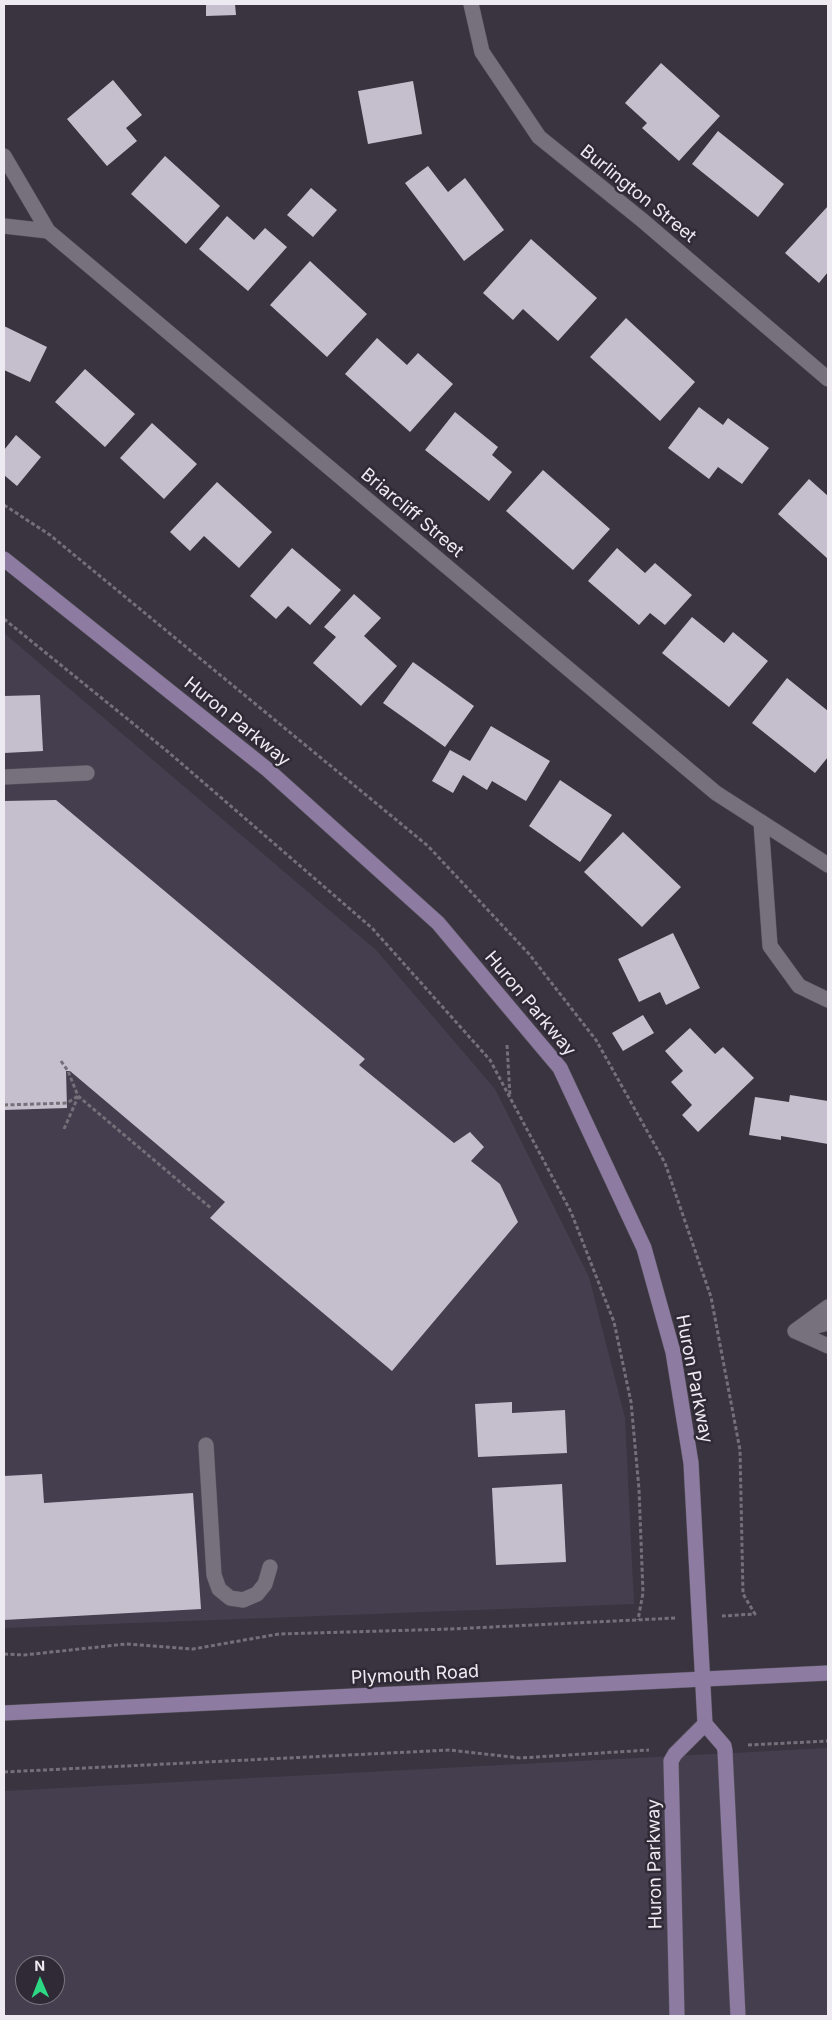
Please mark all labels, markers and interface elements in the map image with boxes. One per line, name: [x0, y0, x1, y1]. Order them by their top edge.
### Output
street label: Burlington Street: [576, 141, 700, 247]
street label: Briarcliff Street: [356, 464, 468, 562]
street label: Huron Parkway: [180, 673, 294, 771]
street label: Huron Parkway: [480, 947, 580, 1061]
street label: Huron Parkway: [671, 1313, 717, 1445]
street label: Plymouth Road: [350, 1661, 480, 1689]
street label: Huron Parkway: [643, 1799, 667, 1929]
north arrow: [15, 1955, 65, 2005]
text: N: [34, 1957, 45, 1974]

